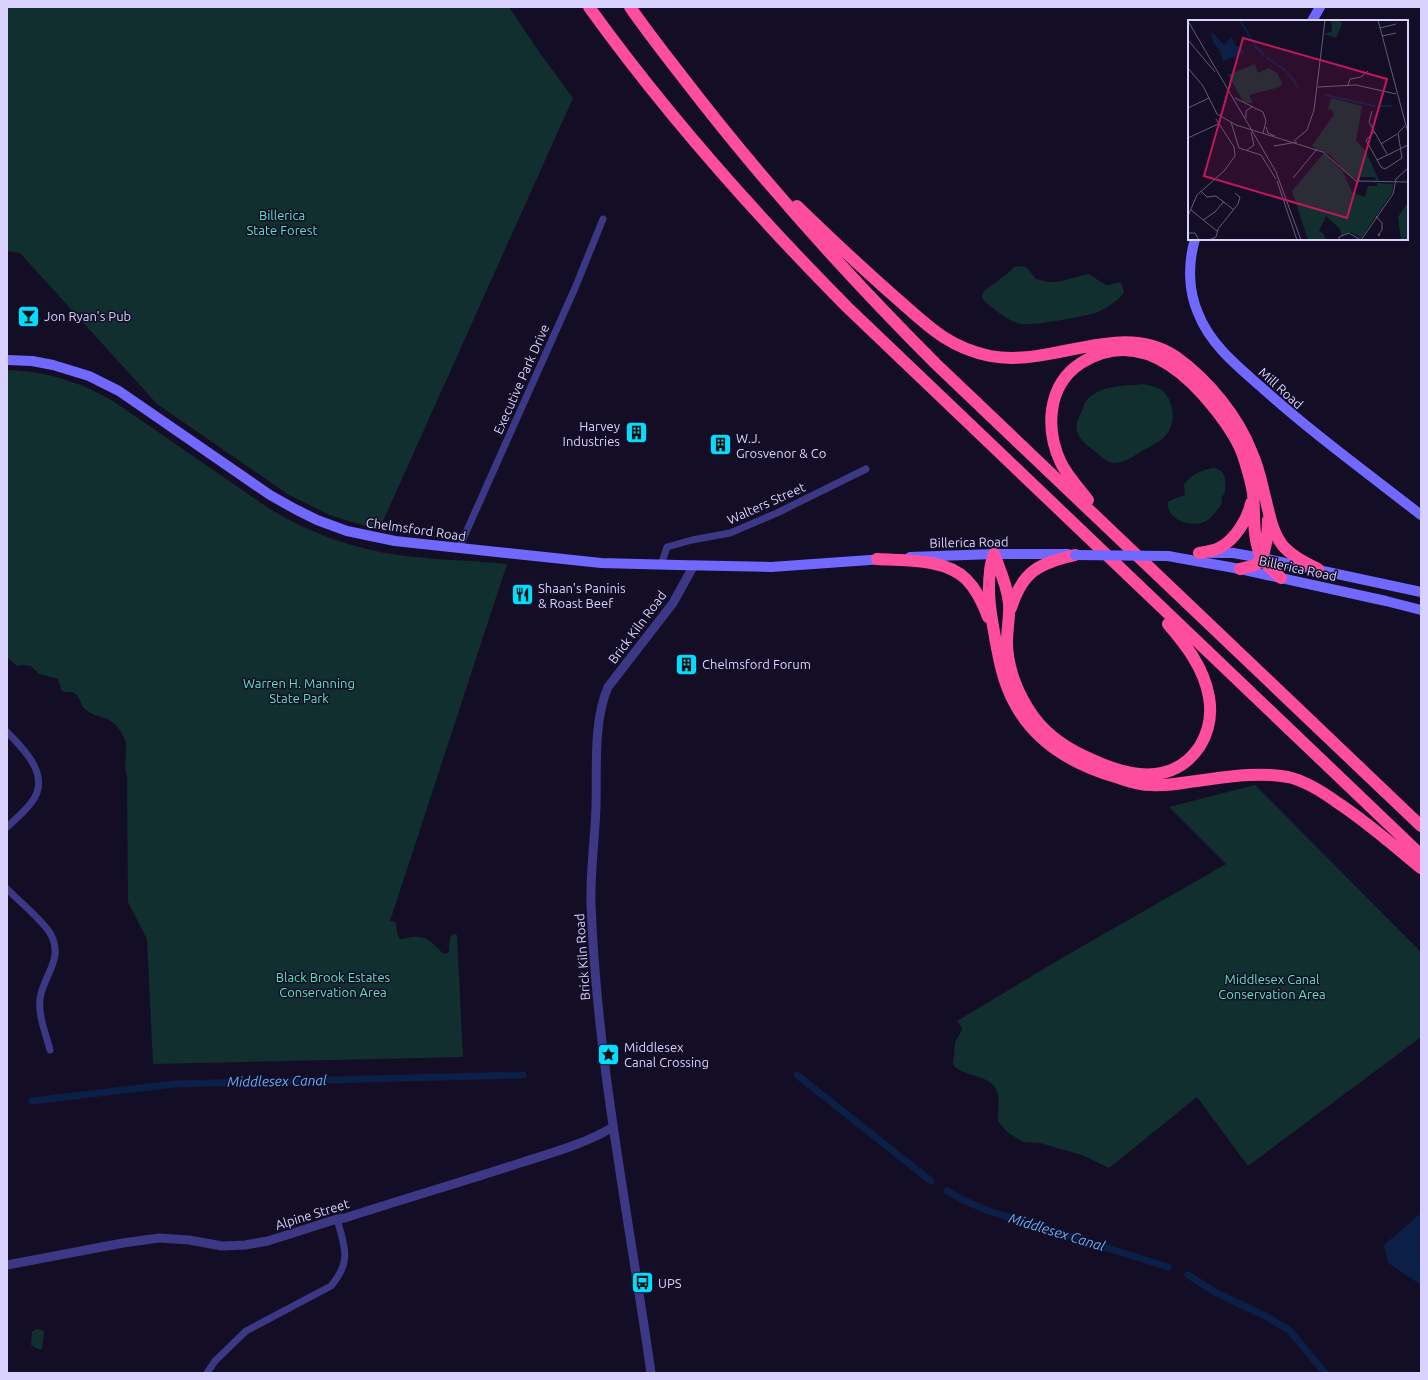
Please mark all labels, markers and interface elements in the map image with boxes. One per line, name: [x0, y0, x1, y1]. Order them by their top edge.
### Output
inset map: [1188, 20, 1408, 240]
park label: Billerica State Forest: [246, 208, 318, 237]
bar icon: Jon Ryan's Pub: [15, 303, 41, 329]
place label: Jon Ryan's Pub: [44, 309, 131, 323]
street label: Executive Park Drive: [490, 322, 552, 436]
street label: Mill Road: [1256, 365, 1306, 411]
place label: Harvey Industries: [563, 419, 620, 448]
building icon: Harvey Industries: [623, 420, 649, 446]
place label: W.J. Grosvenor & Co: [736, 431, 826, 460]
building icon: W.J. Grosvenor & Co: [707, 432, 733, 458]
street label: Walters Street: [725, 480, 807, 526]
street label: Chelmsford Road: [365, 515, 467, 543]
street label: Billerica Road: [929, 534, 1009, 550]
street label: Billerica Road: [1258, 553, 1338, 583]
place label: Shaan's Paninis & Roast Beef: [538, 581, 626, 610]
restaurant icon: Shaan's Paninis & Roast Beef: [510, 582, 536, 608]
street label: Brick Kiln Road: [605, 588, 669, 666]
building icon: Chelmsford Forum: [674, 651, 700, 677]
place label: Chelmsford Forum: [702, 657, 811, 671]
park label: Warren H. Manning State Park: [243, 676, 355, 705]
street label: Brick Kiln Road: [572, 913, 592, 1001]
park label: Black Brook Estates Conservation Area: [276, 970, 391, 999]
park label: Middlesex Canal Conservation Area: [1218, 972, 1326, 1001]
place label: Middlesex Canal Crossing: [624, 1040, 709, 1069]
place icon: Middlesex Canal Crossing: [596, 1041, 622, 1067]
water label: Middlesex Canal: [227, 1072, 327, 1090]
street label: Alpine Street: [273, 1196, 351, 1232]
water label: Middlesex Canal: [1007, 1210, 1107, 1254]
bus stop icon: UPS: [630, 1270, 656, 1296]
place label: UPS: [658, 1276, 682, 1290]

